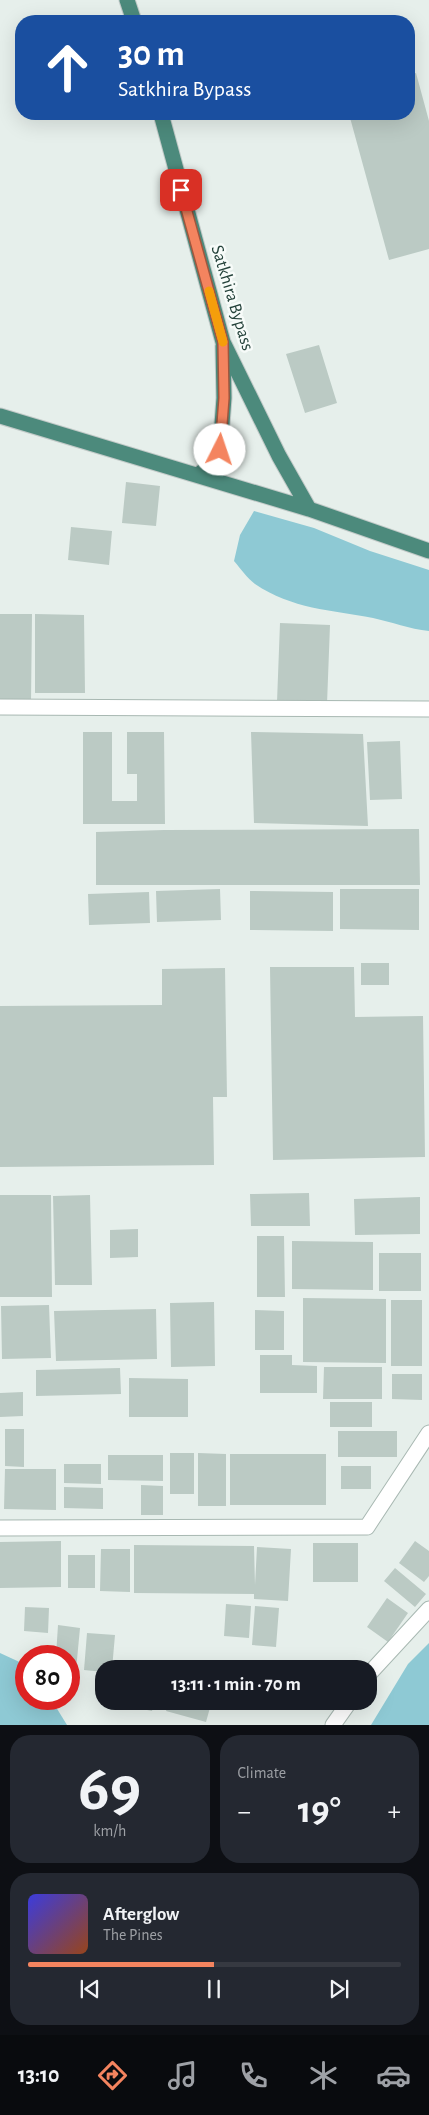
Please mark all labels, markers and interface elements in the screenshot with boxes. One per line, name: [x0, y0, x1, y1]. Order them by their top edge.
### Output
icon: ahead: [35, 35, 100, 100]
text: 30 m: [118, 37, 185, 72]
text: Satkhira Bypass: [118, 78, 251, 100]
pin: [160, 169, 202, 211]
icon: arrive: [167, 176, 195, 204]
street label: Satkhira Bypass: [207, 243, 257, 353]
position arrow: [193, 423, 245, 475]
speed limit sign: 80: [15, 1645, 80, 1710]
text: 13:11 · 1 min · 70 m: [171, 1675, 301, 1694]
text: 69: [78, 1757, 141, 1822]
text: Climate: [238, 1765, 286, 1781]
text: 19°: [298, 1792, 341, 1830]
text: −: [238, 1798, 251, 1826]
text: +: [388, 1798, 401, 1826]
text: km/h: [93, 1823, 126, 1839]
text: Afterglow: [103, 1905, 179, 1924]
text: The Pines: [103, 1927, 163, 1943]
icon: previous: [76, 1975, 104, 2003]
icon: pause: [200, 1975, 228, 2003]
icon: next: [325, 1975, 353, 2003]
icon: directions: [95, 2058, 130, 2093]
icon: music: [165, 2058, 200, 2093]
icon: phone: [236, 2058, 271, 2093]
icon: climate: [306, 2058, 341, 2093]
icon: car: [376, 2058, 411, 2093]
text: 13:10: [18, 2064, 60, 2086]

